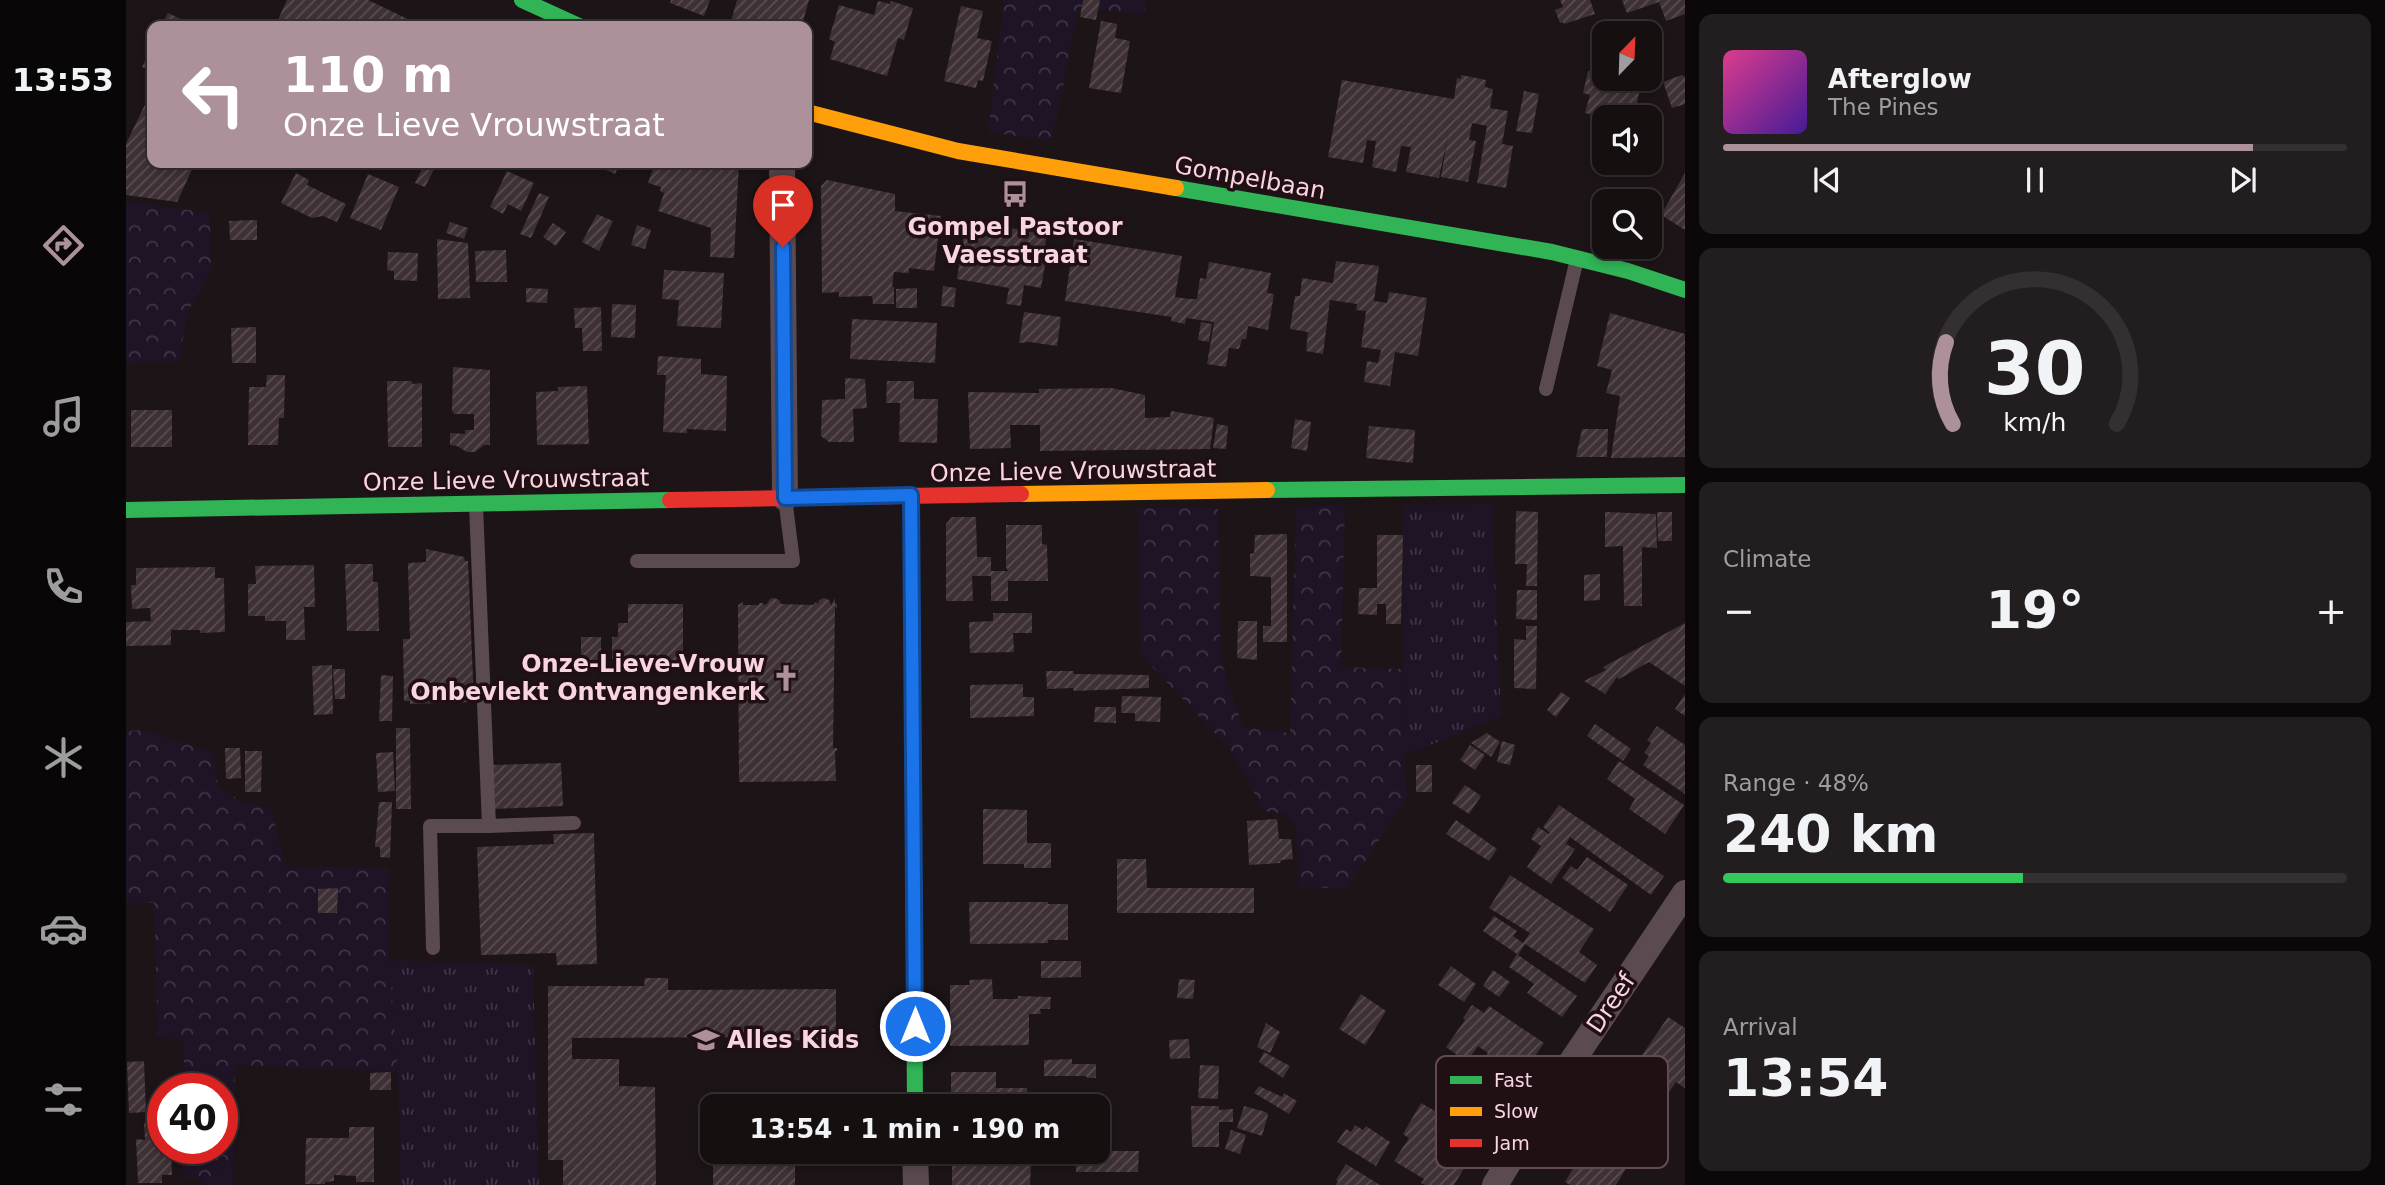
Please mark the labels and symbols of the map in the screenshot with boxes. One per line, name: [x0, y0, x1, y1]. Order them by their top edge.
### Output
north arrow: [1592, 21, 1662, 91]
street label: Gompelbaan: [1172, 151, 1328, 205]
pin: [753, 175, 813, 247]
bus stop icon: Gompel Pastoor Vaesstraat: [1000, 179, 1030, 209]
place label: Gompel Pastoor Vaesstraat: [908, 213, 1123, 269]
street label: Onze Lieve Vrouwstraat: [930, 455, 1216, 487]
street label: Onze Lieve Vrouwstraat: [363, 464, 649, 496]
place label: Onze-Lieve-Vrouw Onbevlekt Ontvangenkerk: [410, 650, 766, 706]
church icon: Onze-Lieve-Vrouw Onbevlekt Ontvangenkerk: [771, 663, 801, 693]
street label: Dreef: [1581, 967, 1641, 1038]
position arrow: [878, 989, 952, 1063]
school or university icon: Alles Kids: [691, 1025, 721, 1055]
place label: Alles Kids: [727, 1026, 859, 1054]
legend: [1436, 1056, 1668, 1168]
text: Fast: [1494, 1069, 1532, 1091]
speed limit sign: 40: [147, 1073, 238, 1164]
text: Slow: [1494, 1100, 1539, 1122]
text: Jam: [1493, 1132, 1530, 1154]

